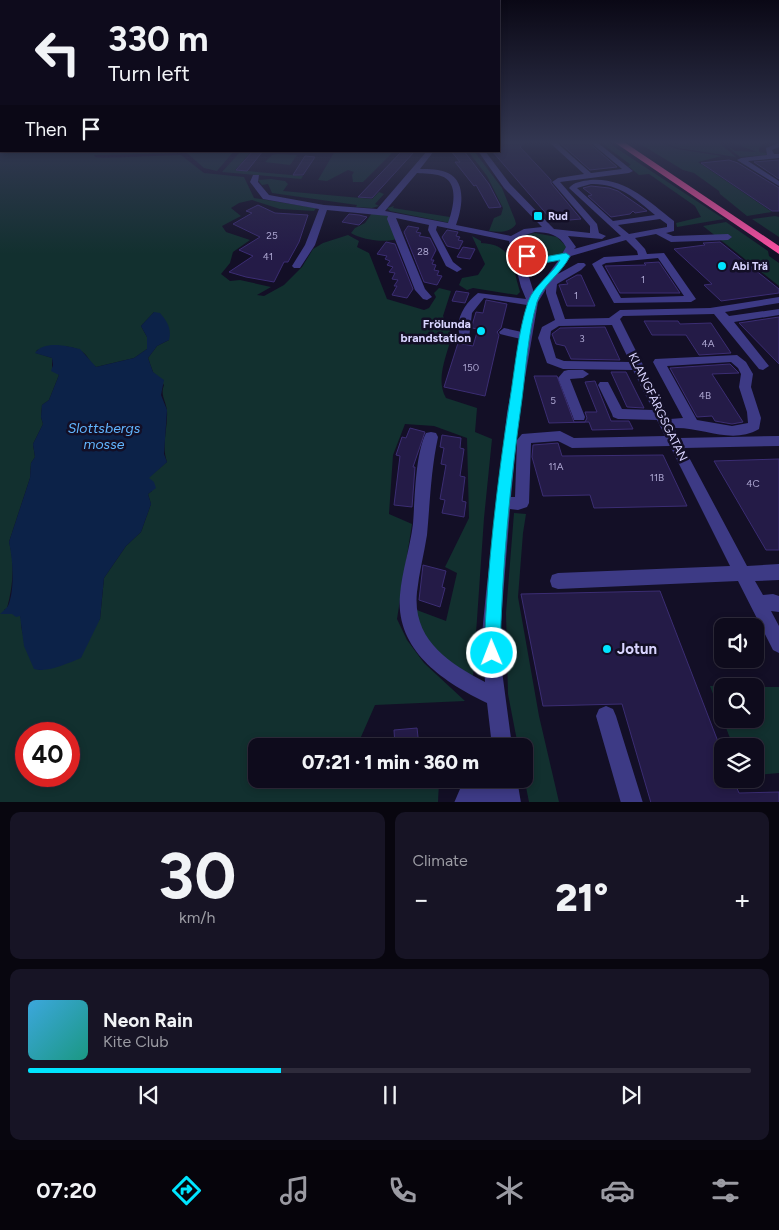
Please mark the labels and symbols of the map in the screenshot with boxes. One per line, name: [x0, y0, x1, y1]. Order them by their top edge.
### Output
marker: Rud: [532, 210, 544, 222]
place label: Rud: [548, 210, 568, 223]
house number: 25: [266, 229, 278, 242]
pin: [506, 235, 548, 277]
house number: 28: [417, 245, 429, 258]
house number: 41: [263, 250, 273, 263]
marker: Abi Trä: [716, 260, 728, 272]
place label: Abi Trä: [732, 260, 768, 273]
house number: 1: [641, 273, 645, 286]
house number: 1: [574, 289, 578, 302]
place label: Frölunda brandstation: [400, 317, 471, 345]
marker: Frölunda brandstation: [475, 325, 487, 337]
house number: 3: [579, 332, 585, 345]
house number: 4A: [702, 337, 715, 350]
street label: KLANGFÄRGSGATAN: [626, 350, 690, 464]
house number: 150: [463, 361, 479, 374]
house number: 4B: [699, 389, 711, 402]
house number: 5: [550, 394, 556, 407]
water label: Slottsbergs mosse: [68, 420, 141, 453]
house number: 11A: [548, 460, 564, 473]
house number: 11B: [650, 471, 664, 484]
house number: 4C: [746, 477, 760, 490]
position arrow: [465, 626, 517, 678]
place label: Jotun: [617, 640, 657, 658]
marker: Jotun: [601, 643, 613, 655]
speed limit sign: 40: [15, 722, 80, 787]

